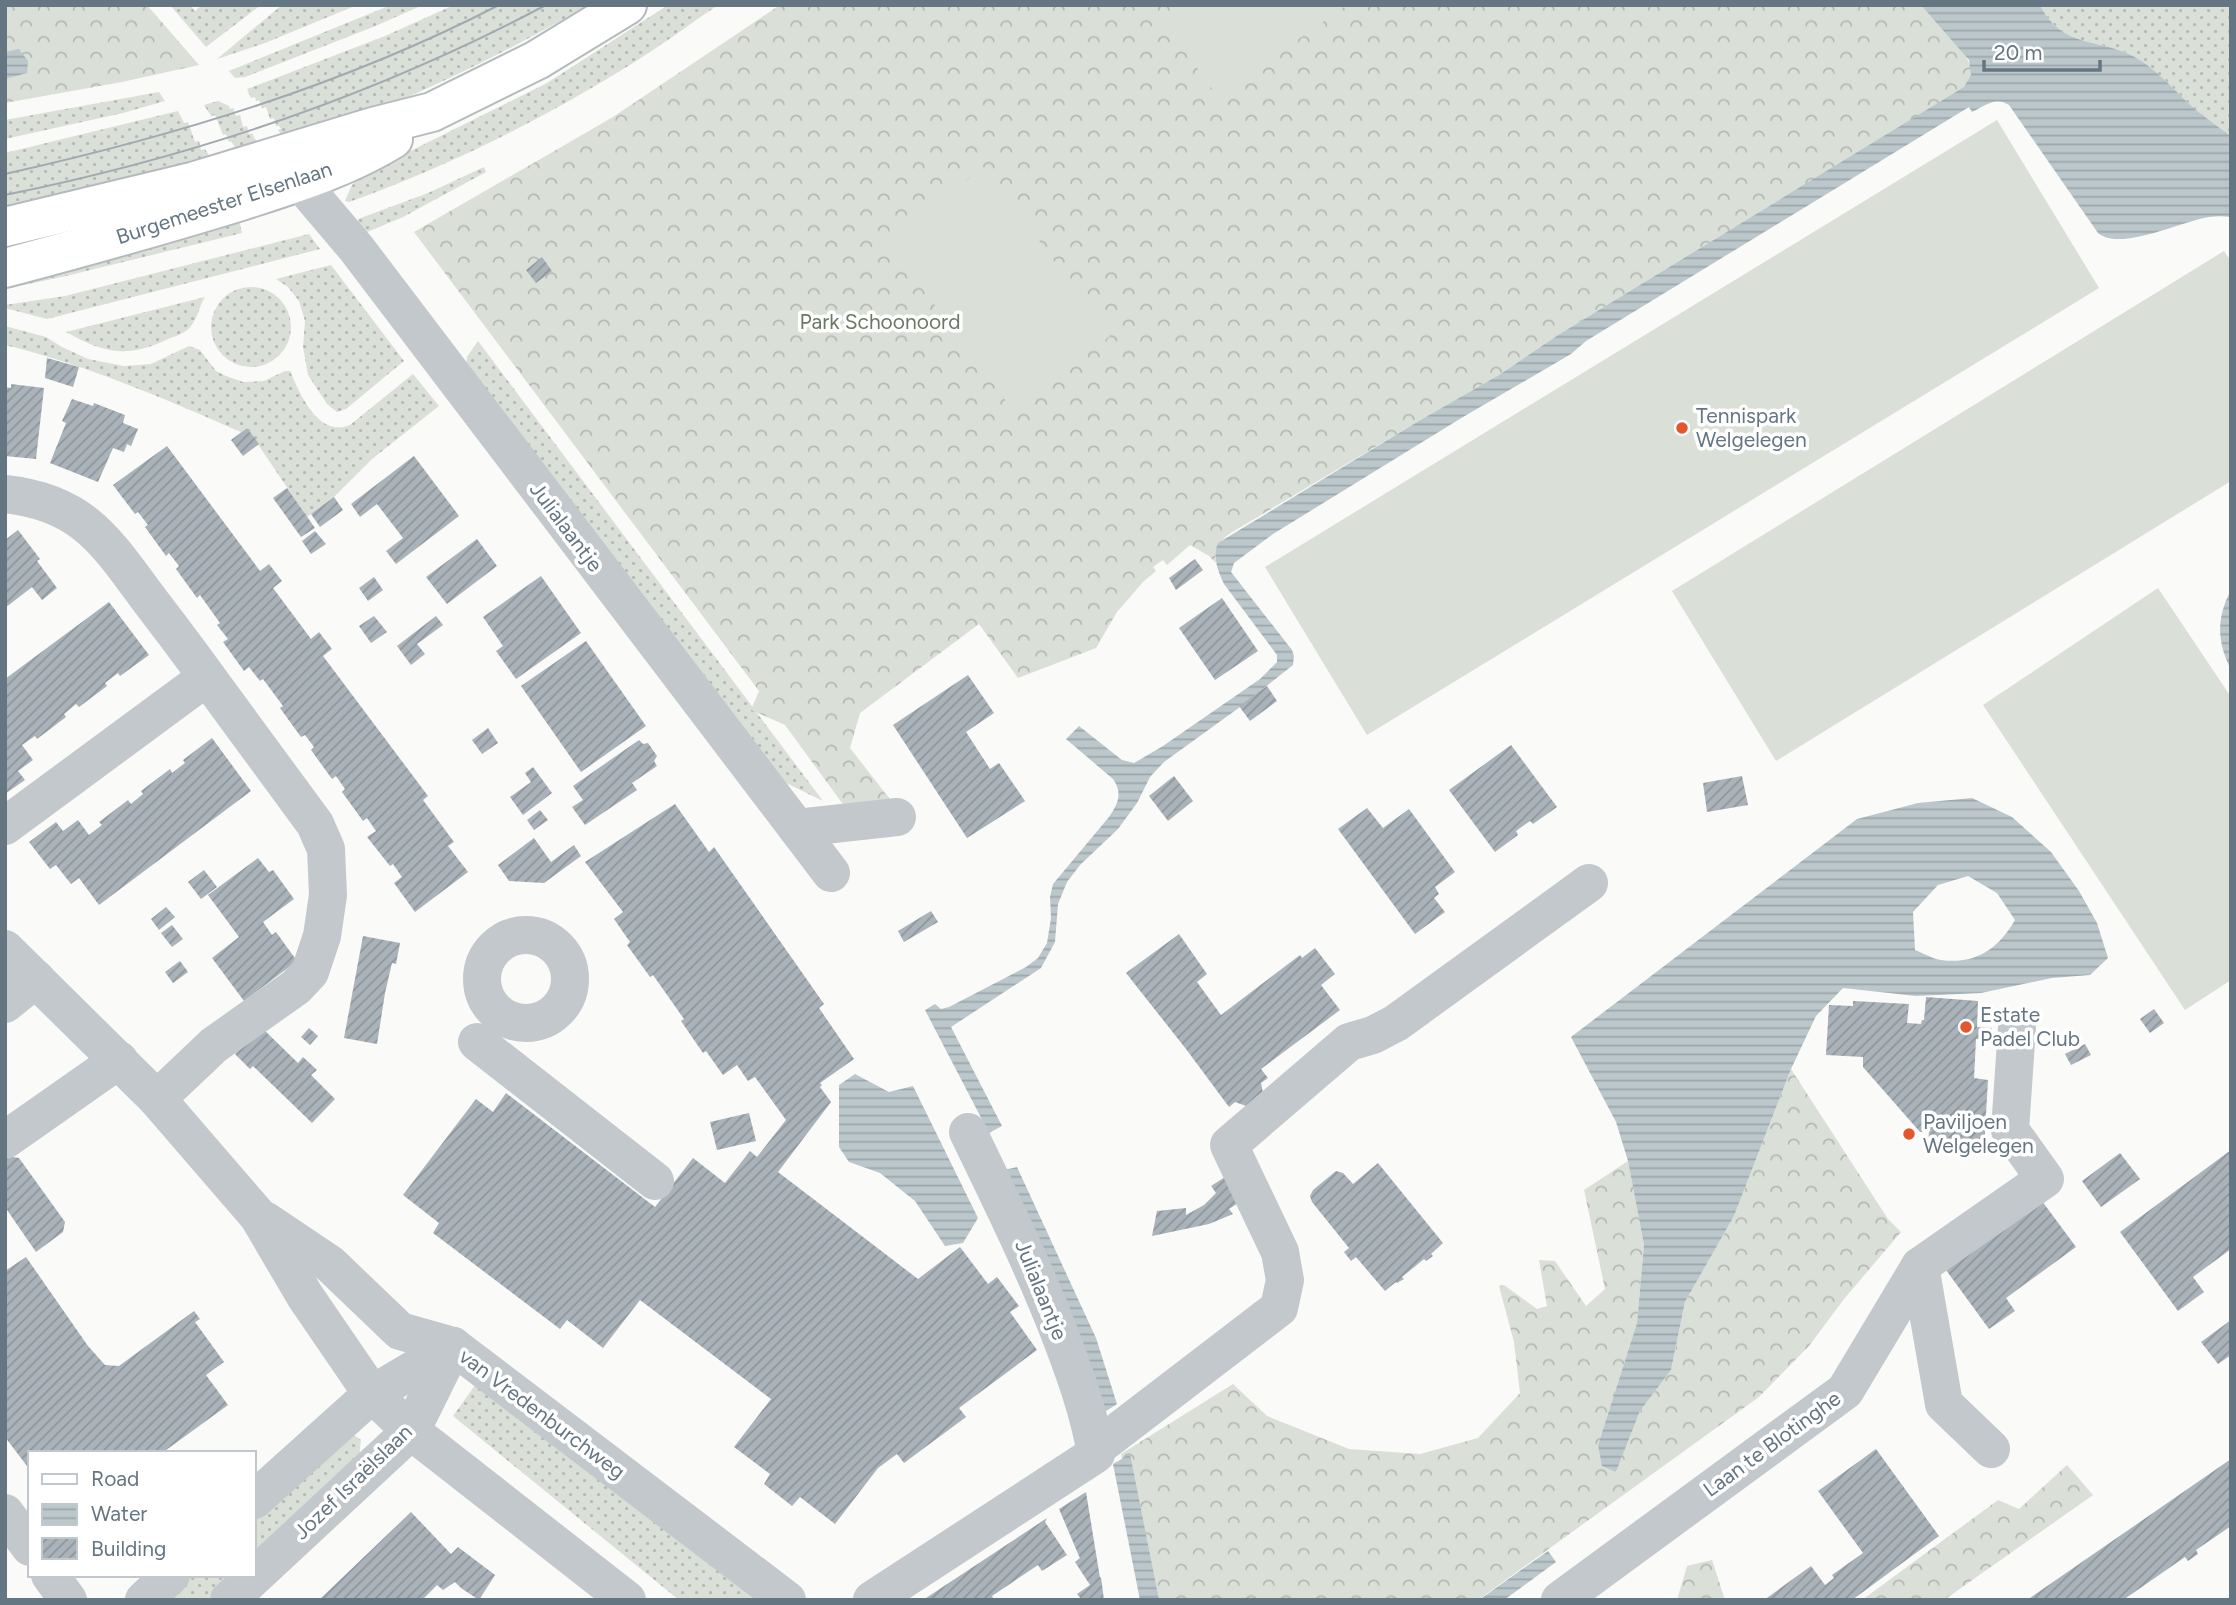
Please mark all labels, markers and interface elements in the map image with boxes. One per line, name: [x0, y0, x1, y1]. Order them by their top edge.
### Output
scale bar: [1984, 28, 2100, 72]
text: 20 m: [1994, 40, 2042, 65]
street label: Burgemeester Elsenlaan: [113, 156, 335, 249]
park label: Park Schoonoord: [800, 309, 960, 334]
place label: Tennispark Welgelegen: [1696, 403, 1807, 452]
marker: Tennispark Welgelegen: [1674, 420, 1690, 436]
street label: Julialaantje: [525, 477, 608, 576]
place label: Estate Padel Club: [1980, 1002, 2080, 1051]
marker: Estate Padel Club: [1958, 1019, 1974, 1035]
place label: Paviljoen Welgelegen: [1923, 1109, 2034, 1158]
marker: Paviljoen Welgelegen: [1901, 1126, 1917, 1142]
street label: Julialaantje: [1010, 1236, 1073, 1343]
street label: van Vredenburchweg: [455, 1343, 630, 1484]
street label: Laan te Blotinghe: [1698, 1385, 1845, 1502]
street label: Jozef Israëlslaan: [288, 1419, 417, 1544]
legend: [28, 1451, 256, 1577]
text: Road: [91, 1466, 139, 1491]
text: Water: [91, 1501, 147, 1526]
text: Building: [91, 1536, 166, 1561]

